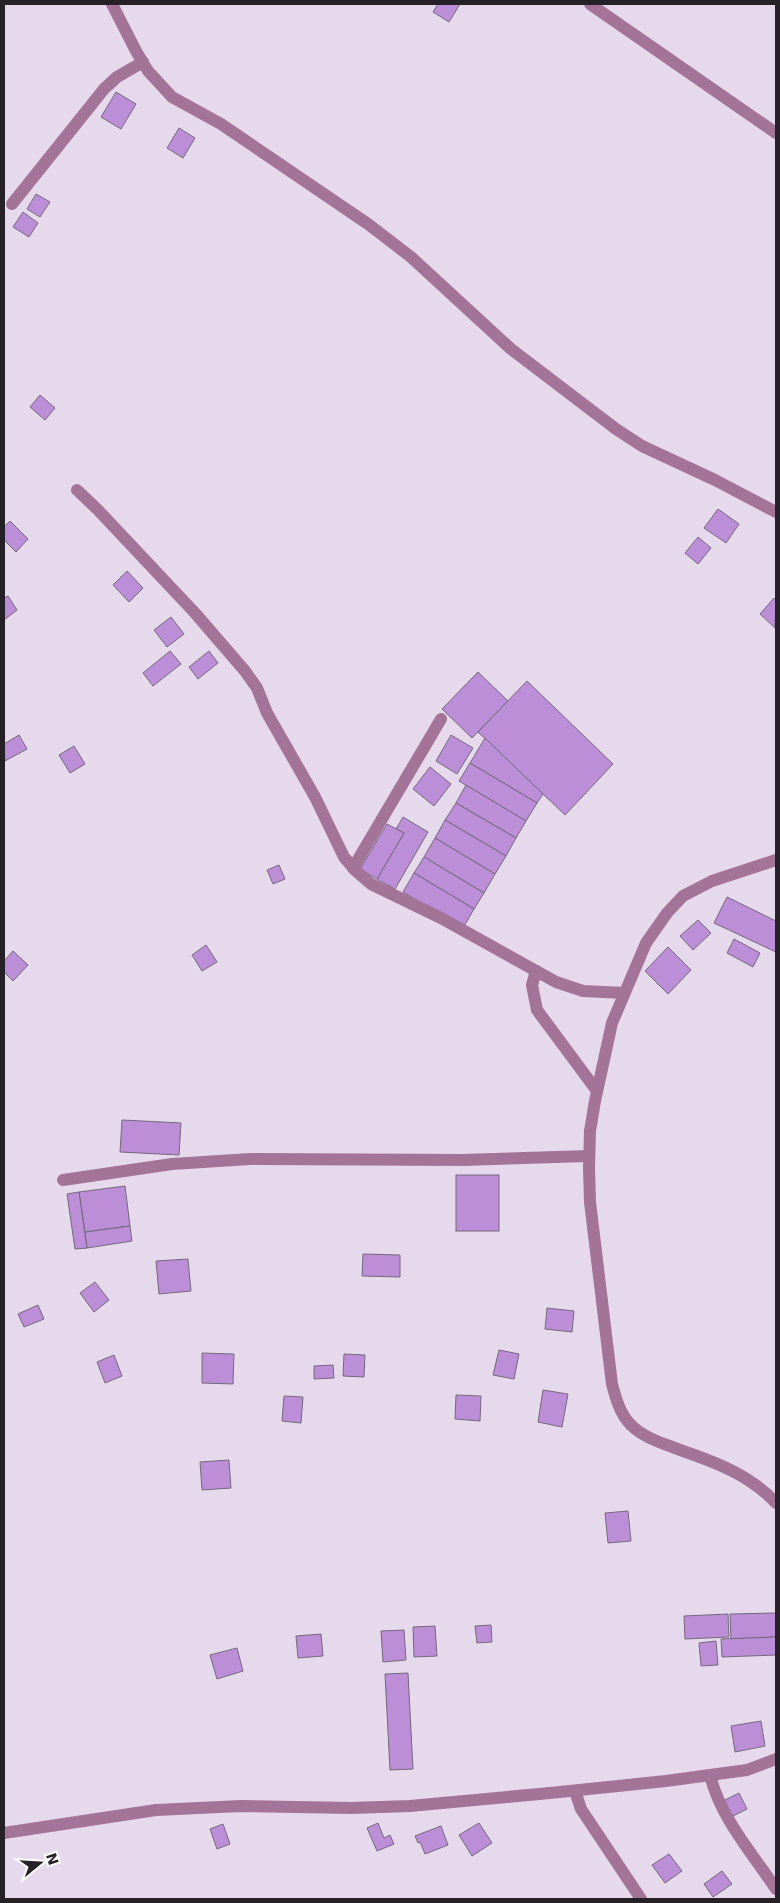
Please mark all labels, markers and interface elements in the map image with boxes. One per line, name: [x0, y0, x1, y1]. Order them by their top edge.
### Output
north arrow: [15, 1838, 65, 1888]
text: N: [43, 1851, 62, 1867]

